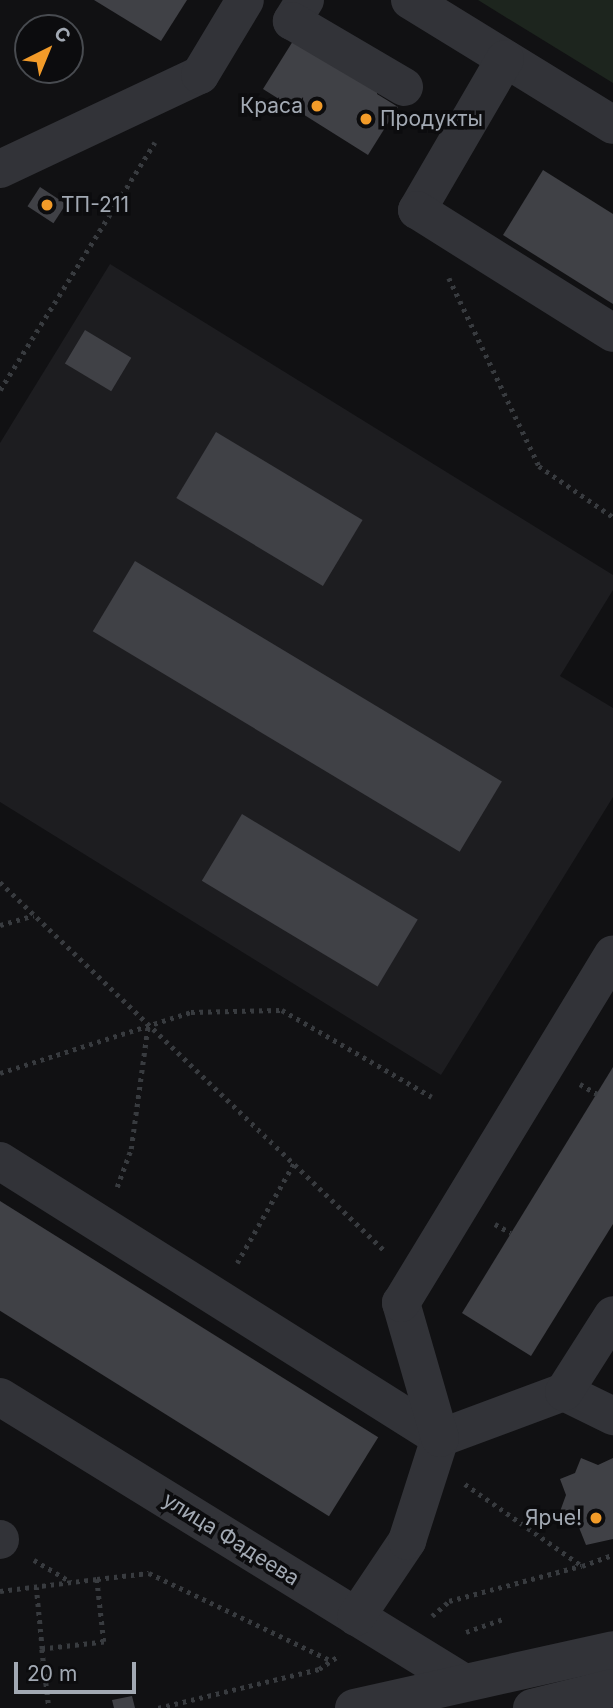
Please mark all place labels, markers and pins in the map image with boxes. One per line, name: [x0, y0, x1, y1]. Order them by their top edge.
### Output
place label: Краса: [240, 93, 303, 119]
marker: Краса: [309, 98, 325, 114]
place label: Продукты: [380, 106, 483, 132]
marker: Продукты: [358, 111, 374, 127]
place label: ТП-211: [61, 192, 129, 218]
marker: ТП-211: [39, 197, 55, 213]
place label: Ярче!: [525, 1505, 582, 1531]
marker: Ярче!: [588, 1510, 604, 1526]

